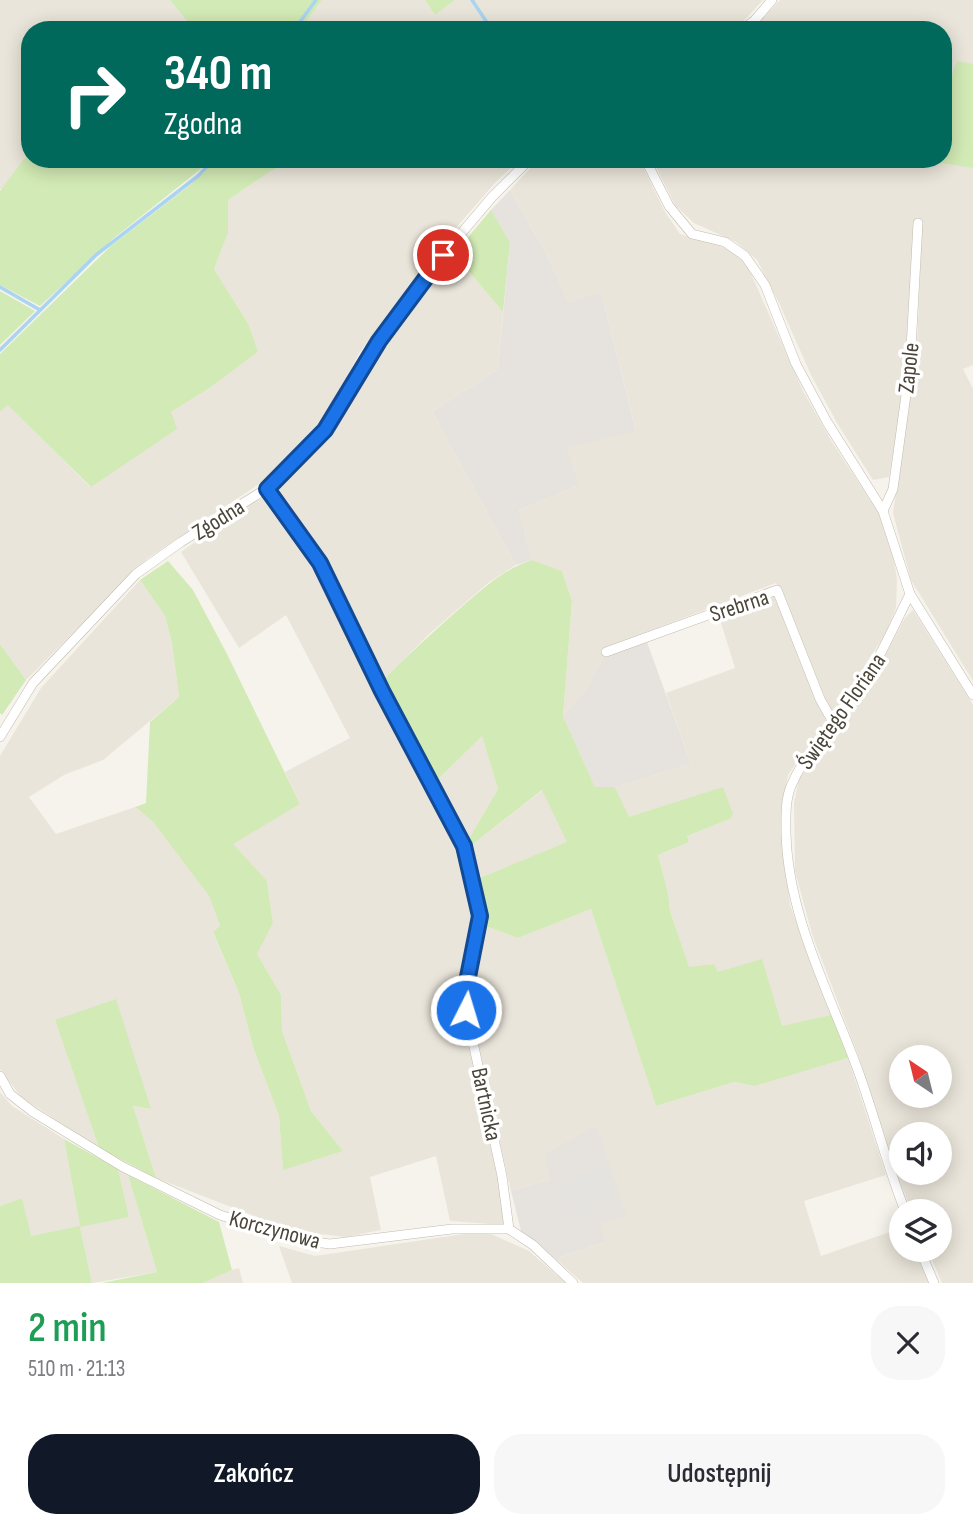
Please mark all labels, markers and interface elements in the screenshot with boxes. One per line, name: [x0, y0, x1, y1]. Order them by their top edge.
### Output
text: 340 m: [164, 45, 272, 104]
icon: right: [49, 49, 140, 140]
text: Zgodna: [164, 105, 242, 144]
pin: [413, 225, 473, 285]
icon: arrive: [424, 236, 462, 274]
street label: Zapole: [892, 341, 926, 395]
street label: Zgodna: [187, 493, 250, 547]
street label: Srebrna: [706, 583, 772, 629]
street label: Świętego Floriana: [791, 648, 892, 775]
position arrow: [429, 973, 503, 1047]
north arrow: [889, 1045, 952, 1108]
map controls: [889, 1045, 952, 1262]
street label: Bartnicka: [465, 1065, 507, 1143]
button: sound: [889, 1122, 952, 1185]
button: layers: [889, 1199, 952, 1262]
street label: Korczynowa: [226, 1204, 323, 1256]
text: 2 min: [28, 1303, 107, 1354]
button: close: [871, 1306, 945, 1380]
text: 510 m · 21:13: [28, 1355, 125, 1383]
button: Zakończ: [28, 1434, 480, 1514]
button: Udostępnij: [494, 1434, 945, 1514]

